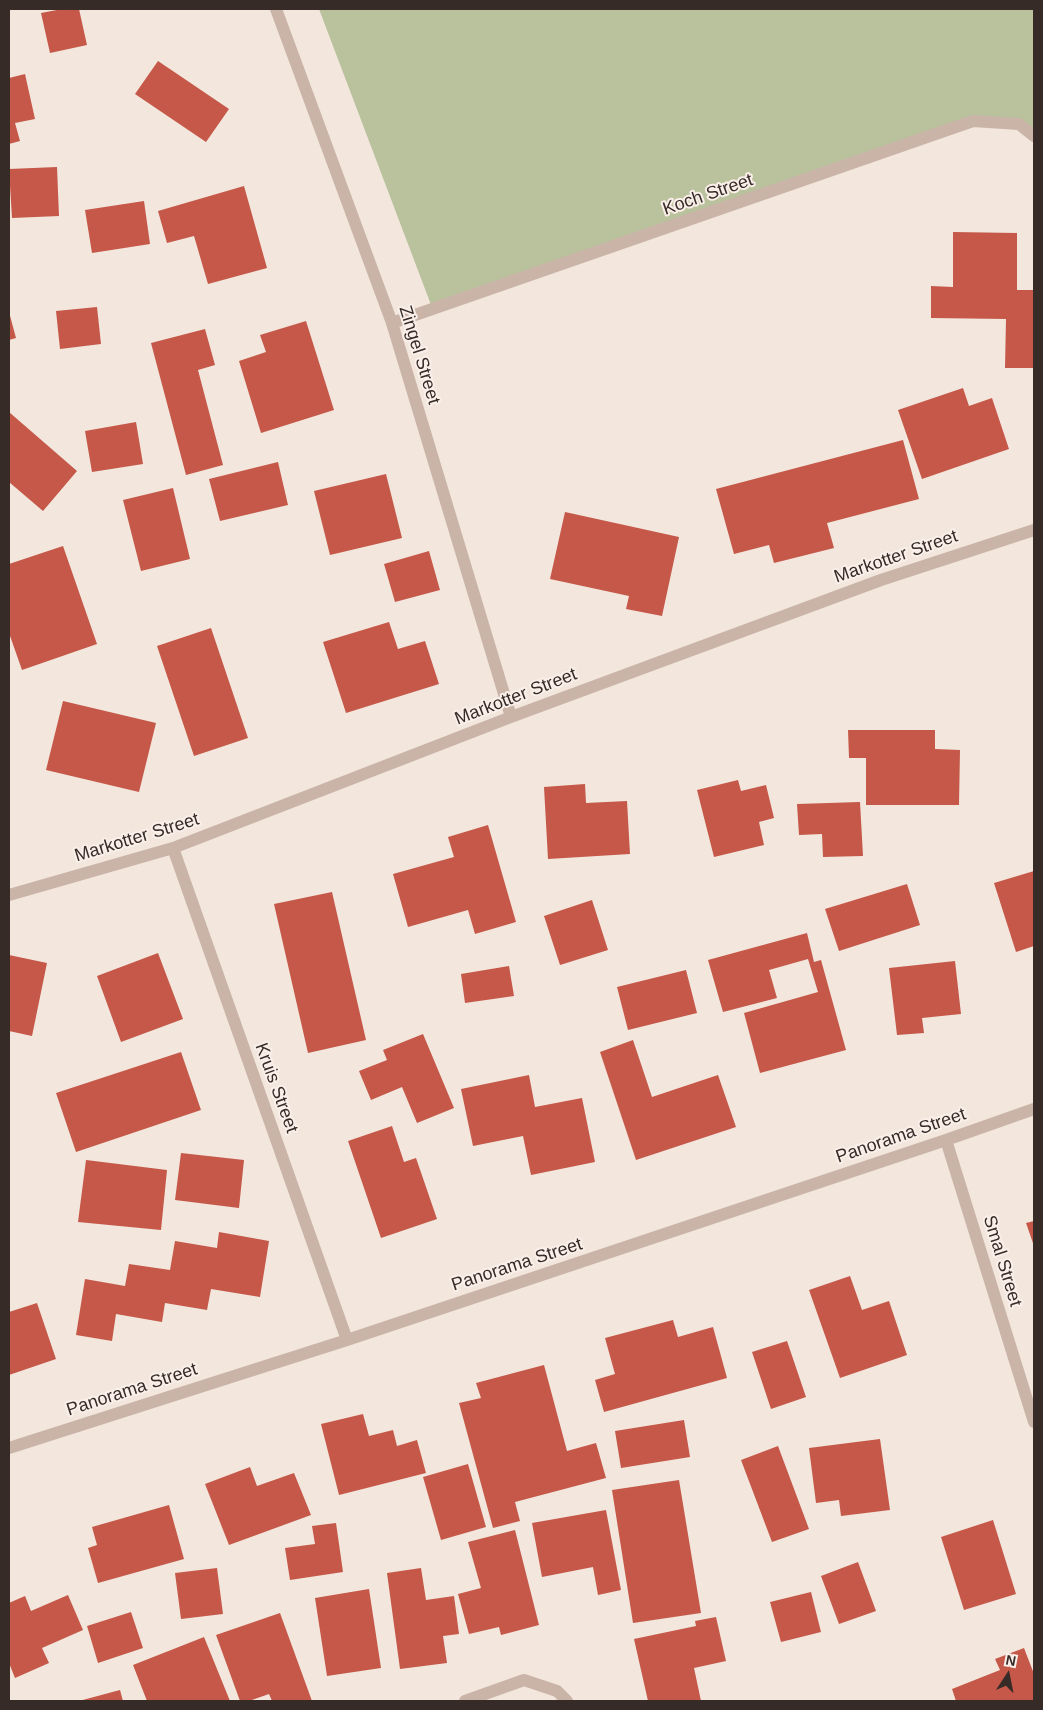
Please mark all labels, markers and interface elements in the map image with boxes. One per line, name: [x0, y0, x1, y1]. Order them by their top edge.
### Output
street label: Koch Street: [660, 169, 756, 221]
street label: Zingel Street: [394, 303, 444, 407]
street label: Markotter Street: [831, 526, 961, 588]
street label: Markotter Street: [452, 664, 580, 730]
street label: Markotter Street: [72, 809, 202, 867]
street label: Kruis Street: [250, 1040, 302, 1136]
street label: Panorama Street: [833, 1104, 969, 1168]
street label: Smal Street: [978, 1213, 1026, 1309]
street label: Panorama Street: [449, 1234, 585, 1296]
street label: Panorama Street: [64, 1359, 200, 1421]
north arrow: [983, 1650, 1033, 1700]
text: N: [1004, 1651, 1017, 1669]

